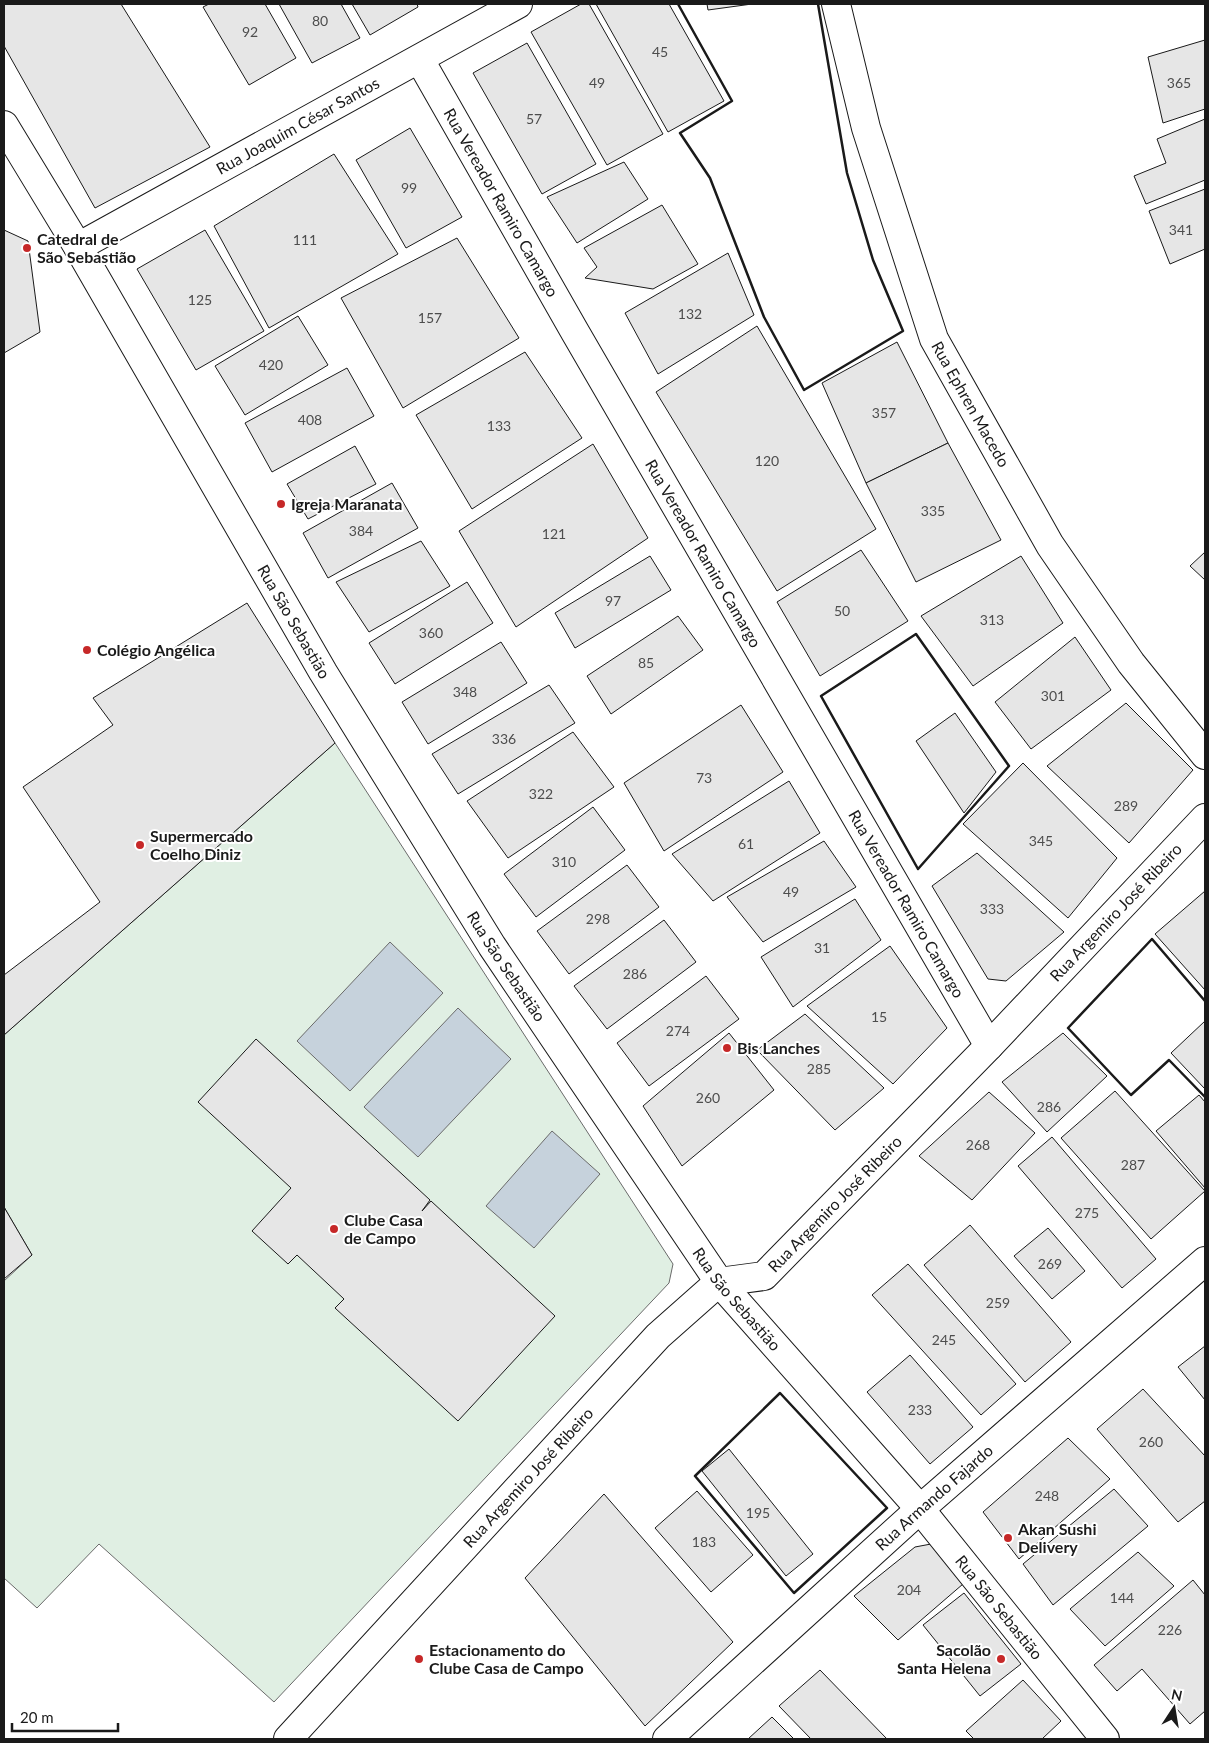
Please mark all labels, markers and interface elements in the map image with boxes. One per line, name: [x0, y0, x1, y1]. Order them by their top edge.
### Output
house number: 80: [312, 12, 328, 29]
house number: 92: [242, 23, 258, 40]
house number: 45: [652, 43, 668, 60]
street label: Rua Joaquim César Santos: [213, 73, 382, 178]
house number: 49: [589, 74, 605, 91]
house number: 365: [1167, 74, 1191, 91]
street label: Rua Vereador Ramiro Camargo: [440, 105, 563, 300]
house number: 57: [526, 110, 542, 127]
house number: 99: [401, 179, 417, 196]
house number: 341: [1169, 221, 1193, 238]
place label: Catedral de São Sebastião: [37, 229, 136, 266]
house number: 111: [293, 231, 317, 248]
marker: Catedral de São Sebastião: [21, 242, 33, 254]
house number: 125: [188, 291, 212, 308]
house number: 132: [678, 305, 702, 322]
house number: 157: [418, 309, 442, 326]
street label: Rua Ephren Macedo: [928, 338, 1014, 470]
house number: 420: [259, 356, 283, 373]
house number: 357: [872, 404, 896, 421]
house number: 408: [298, 411, 322, 428]
house number: 133: [487, 417, 511, 434]
house number: 120: [755, 452, 779, 469]
street label: Rua Vereador Ramiro Camargo: [642, 456, 766, 651]
place label: Igreja Maranata: [291, 494, 402, 513]
marker: Igreja Maranata: [275, 498, 287, 510]
house number: 335: [921, 502, 945, 519]
house number: 384: [349, 522, 373, 539]
house number: 121: [542, 525, 566, 542]
street label: Rua São Sebastião: [254, 561, 335, 682]
house number: 97: [605, 592, 621, 609]
house number: 50: [834, 602, 850, 619]
house number: 313: [980, 611, 1004, 628]
house number: 360: [419, 624, 443, 641]
place label: Colégio Angélica: [97, 640, 215, 659]
marker: Colégio Angélica: [81, 644, 93, 656]
house number: 85: [638, 654, 654, 671]
house number: 348: [453, 683, 477, 700]
house number: 301: [1041, 687, 1065, 704]
house number: 336: [492, 730, 516, 747]
house number: 73: [696, 769, 712, 786]
house number: 322: [529, 785, 553, 802]
house number: 289: [1114, 797, 1138, 814]
street label: Rua Vereador Ramiro Camargo: [845, 806, 969, 1001]
place label: Supermercado Coelho Diniz: [150, 826, 253, 863]
house number: 345: [1029, 832, 1053, 849]
house number: 61: [738, 835, 754, 852]
marker: Supermercado Coelho Diniz: [134, 839, 146, 851]
street label: Rua Argemiro José Ribeiro: [1046, 839, 1185, 985]
house number: 310: [552, 853, 576, 870]
house number: 49: [783, 883, 799, 900]
house number: 333: [980, 900, 1004, 917]
street label: Rua São Sebastião: [464, 907, 550, 1025]
house number: 298: [586, 910, 610, 927]
house number: 31: [814, 939, 830, 956]
house number: 286: [623, 965, 647, 982]
house number: 15: [871, 1008, 887, 1025]
house number: 274: [666, 1022, 690, 1039]
place label: Bis Lanches: [737, 1038, 820, 1057]
marker: Bis Lanches: [721, 1042, 733, 1054]
house number: 285: [807, 1060, 831, 1077]
house number: 260: [696, 1089, 720, 1106]
house number: 286: [1037, 1098, 1061, 1115]
street label: Rua Argemiro José Ribeiro: [763, 1131, 905, 1276]
house number: 268: [966, 1136, 990, 1153]
house number: 287: [1121, 1156, 1145, 1173]
house number: 275: [1075, 1204, 1099, 1221]
place label: Clube Casa de Campo: [344, 1210, 423, 1247]
marker: Clube Casa de Campo: [328, 1223, 340, 1235]
street label: Rua São Sebastião: [689, 1243, 785, 1354]
house number: 269: [1038, 1255, 1062, 1272]
house number: 259: [986, 1294, 1010, 1311]
house number: 245: [932, 1331, 956, 1348]
house number: 233: [908, 1401, 932, 1418]
street label: Rua Argemiro José Ribeiro: [459, 1403, 597, 1551]
house number: 260: [1139, 1433, 1163, 1450]
street label: Rua Armando Fajardo: [871, 1440, 996, 1554]
house number: 248: [1035, 1487, 1059, 1504]
house number: 195: [746, 1504, 770, 1521]
place label: Akan Sushi Delivery: [1017, 1519, 1096, 1556]
marker: Akan Sushi Delivery: [1002, 1532, 1014, 1544]
house number: 183: [692, 1533, 716, 1550]
street label: Rua São Sebastião: [952, 1551, 1047, 1663]
house number: 204: [897, 1581, 921, 1598]
house number: 144: [1110, 1589, 1134, 1606]
house number: 226: [1158, 1621, 1182, 1638]
place label: Estacionamento do Clube Casa de Campo: [429, 1640, 584, 1677]
place label: Sacolão Santa Helena: [897, 1640, 991, 1677]
marker: Estacionamento do Clube Casa de Campo: [413, 1653, 425, 1665]
marker: Sacolão Santa Helena: [995, 1653, 1007, 1665]
north arrow: [1149, 1683, 1199, 1733]
text: N: [1170, 1685, 1184, 1704]
scale bar: [12, 1700, 119, 1732]
text: 20 m: [20, 1708, 54, 1726]

